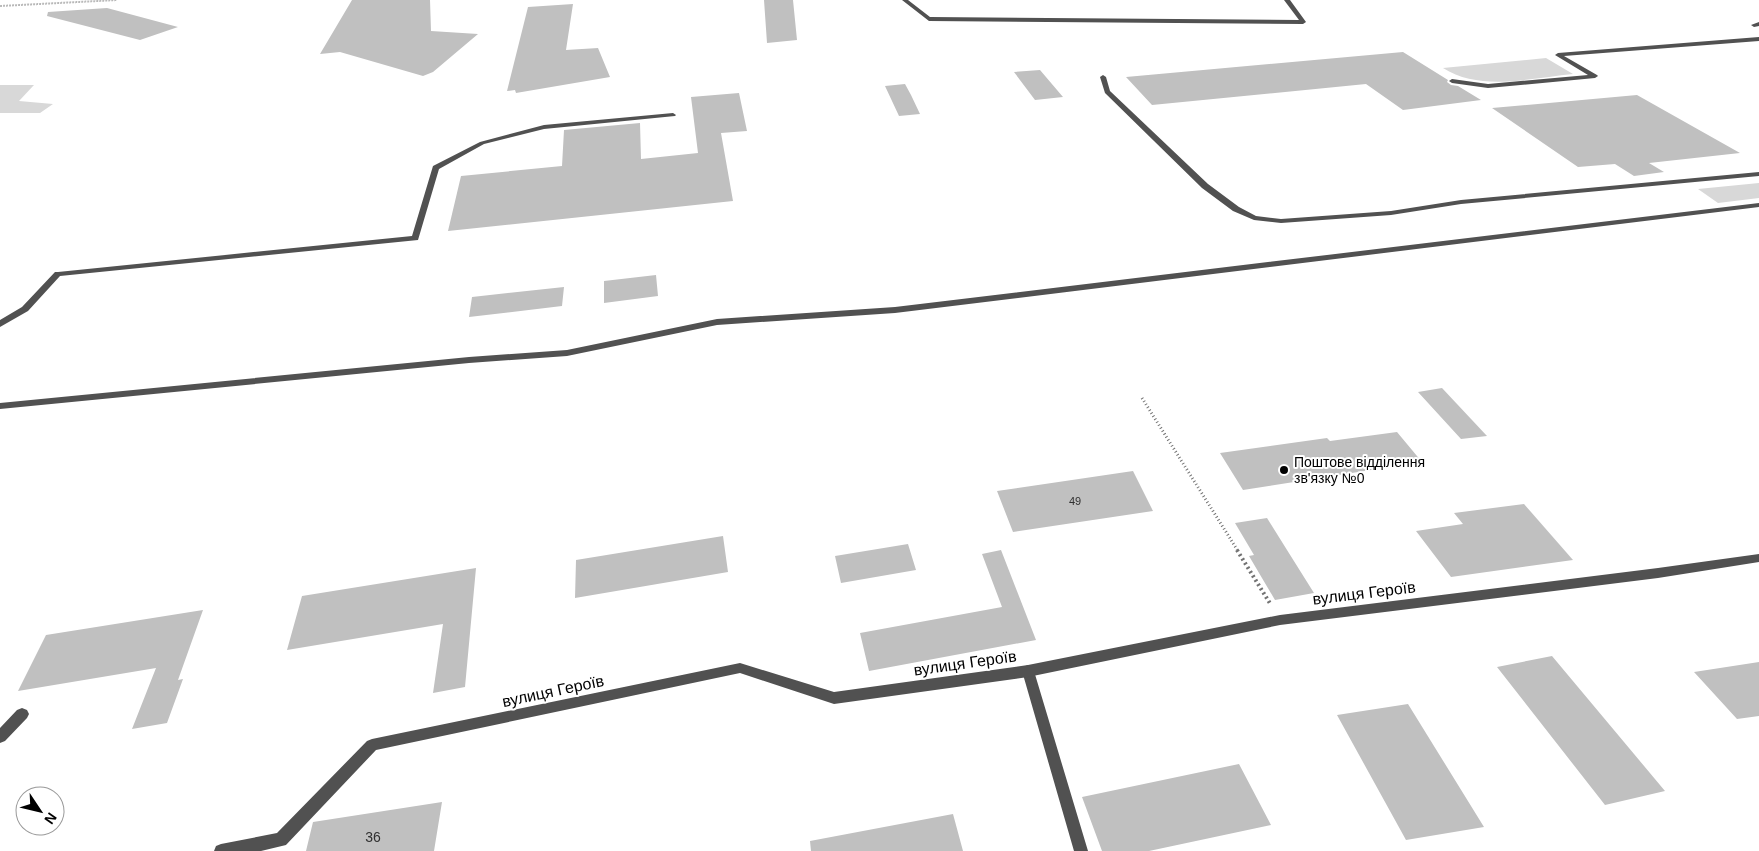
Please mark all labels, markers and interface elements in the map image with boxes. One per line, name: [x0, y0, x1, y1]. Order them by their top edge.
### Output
place label: Поштове відділення зв'язку №0: [1294, 454, 1425, 486]
marker: Поштове відділення зв'язку №0: [1278, 464, 1290, 476]
house number: 49: [1069, 495, 1081, 507]
street label: вулиця Героїв: [1312, 578, 1416, 608]
street label: вулиця Героїв: [913, 647, 1017, 679]
street label: вулиця Героїв: [501, 672, 605, 710]
north arrow: [15, 786, 65, 836]
text: N: [41, 810, 60, 827]
house number: 36: [365, 829, 381, 845]

